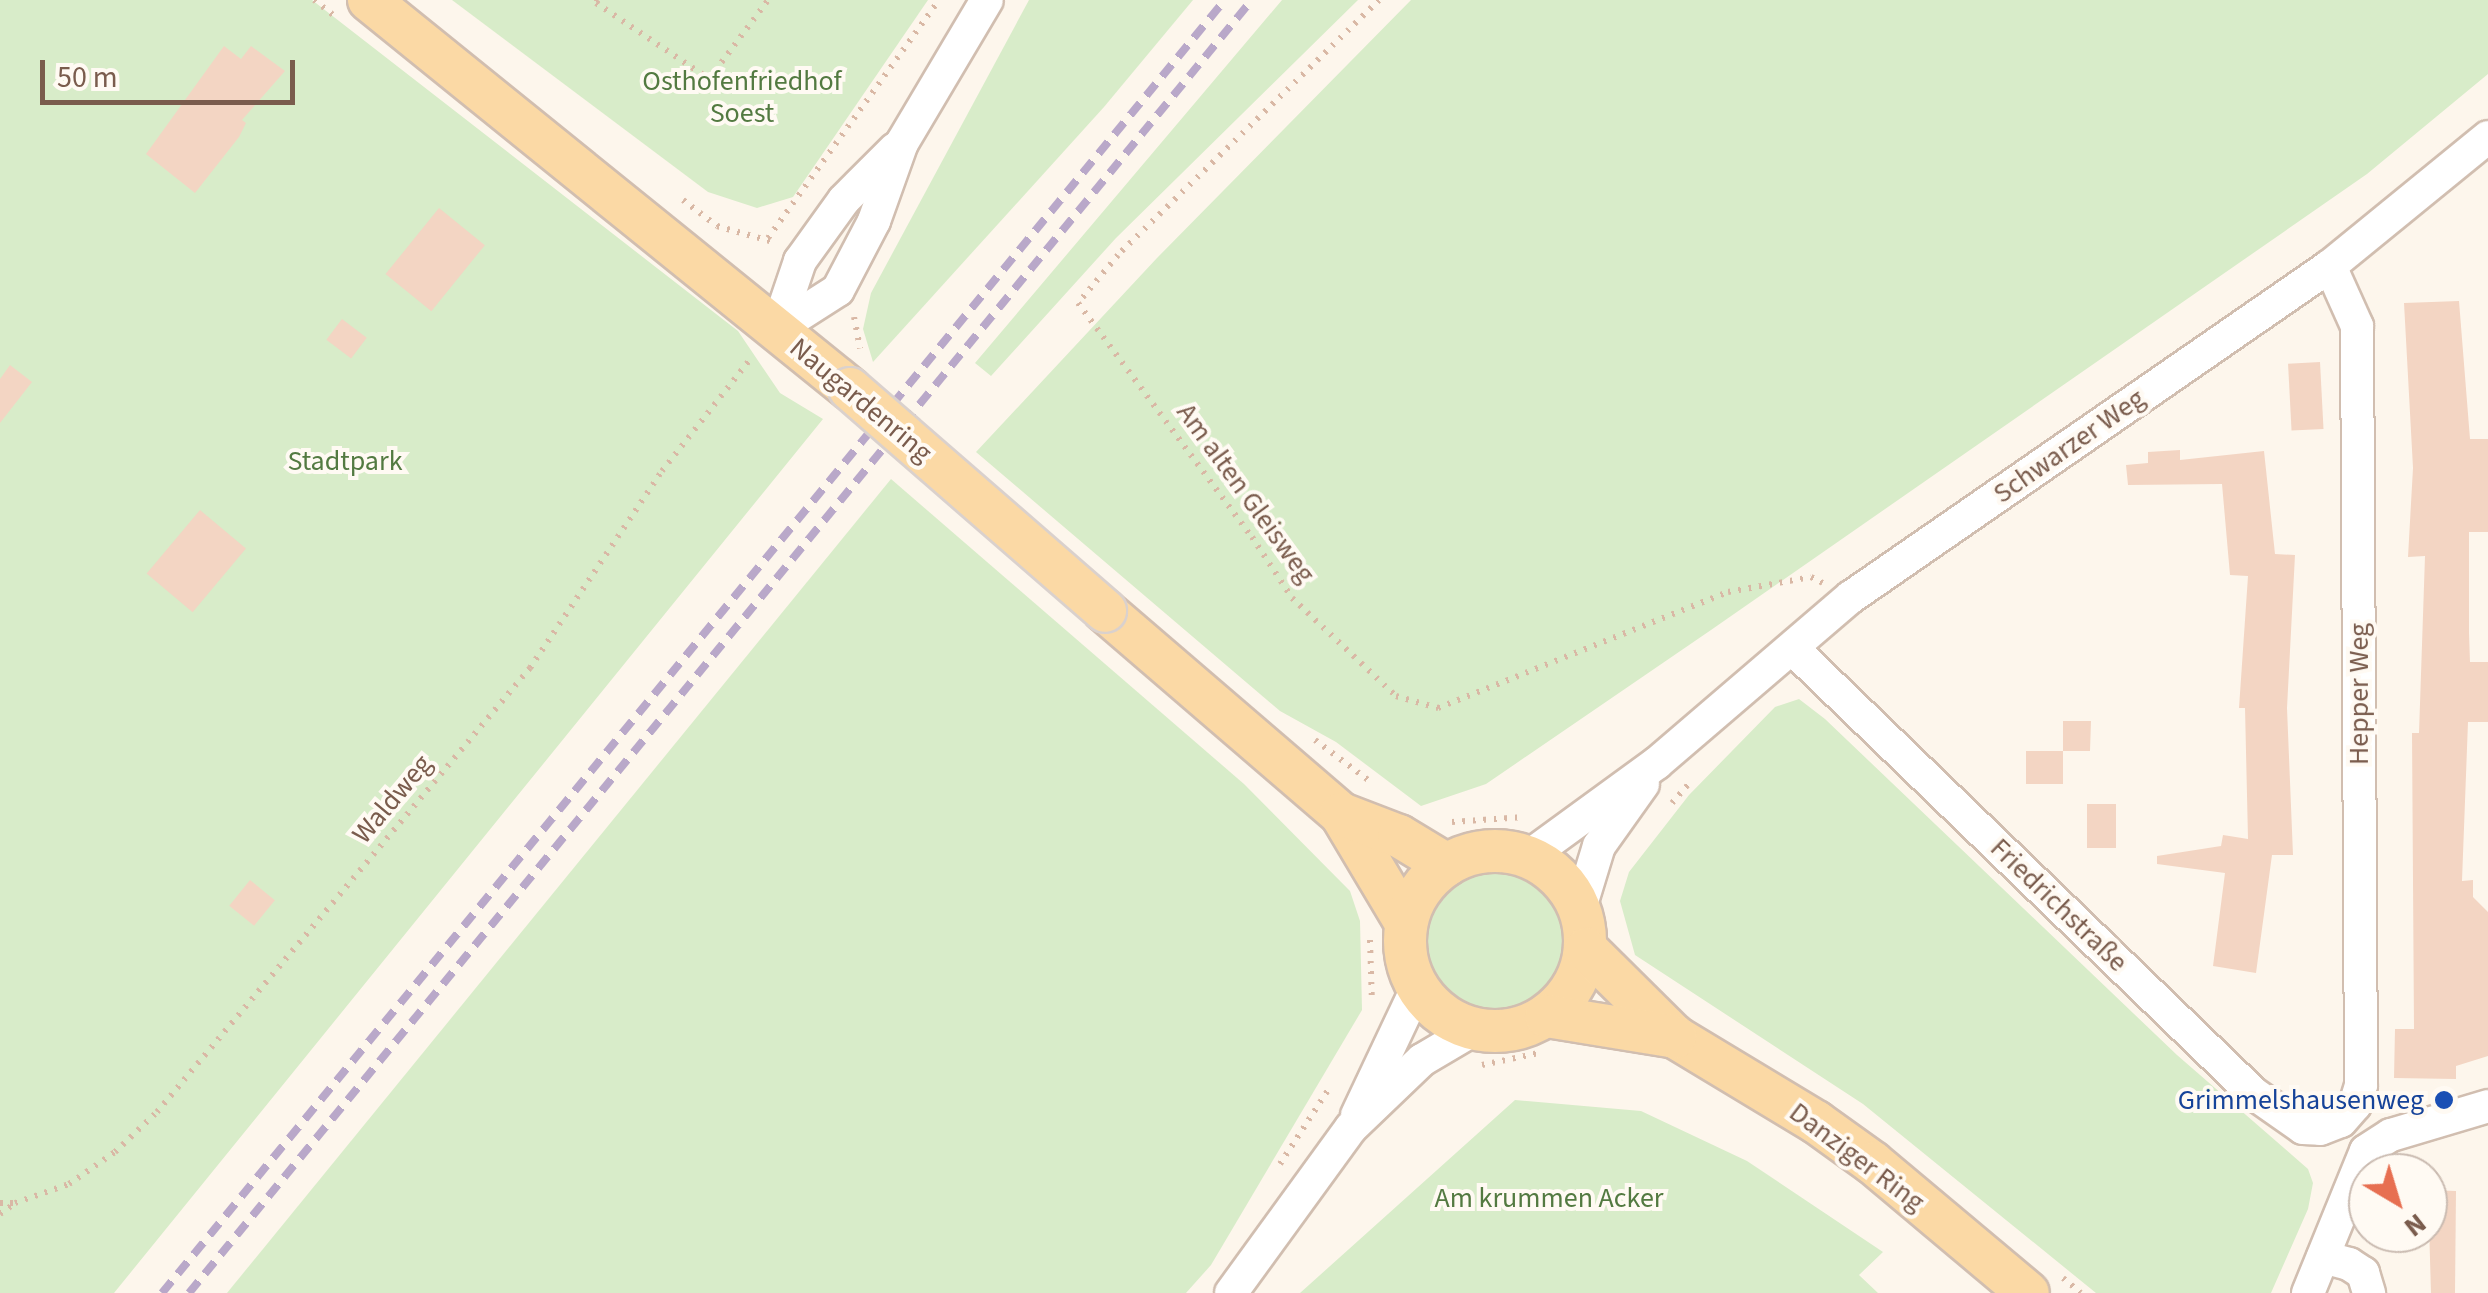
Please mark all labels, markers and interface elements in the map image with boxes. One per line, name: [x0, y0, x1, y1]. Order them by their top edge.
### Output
scale bar: [45, 40, 300, 102]
text: 50 m: [57, 56, 118, 99]
park label: Osthofenfriedhof Soest: [642, 64, 842, 130]
street label: Naugardenring: [783, 331, 939, 469]
street label: Schwarzer Weg: [1987, 381, 2151, 511]
street label: Am alten Gleisweg: [1170, 397, 1322, 589]
park label: Stadtpark: [287, 444, 403, 478]
street label: Hepper Weg: [2342, 623, 2376, 765]
street label: Waldweg: [345, 748, 439, 850]
street label: Friedrichstraße: [1983, 831, 2135, 979]
place label: Grimmelshausenweg: [2178, 1083, 2424, 1117]
marker: Grimmelshausenweg: [2433, 1089, 2455, 1111]
street label: Danziger Ring: [1783, 1095, 1931, 1219]
north arrow: [2348, 1153, 2448, 1253]
park label: Am krummen Acker: [1435, 1181, 1663, 1215]
text: N: [2396, 1204, 2435, 1247]

